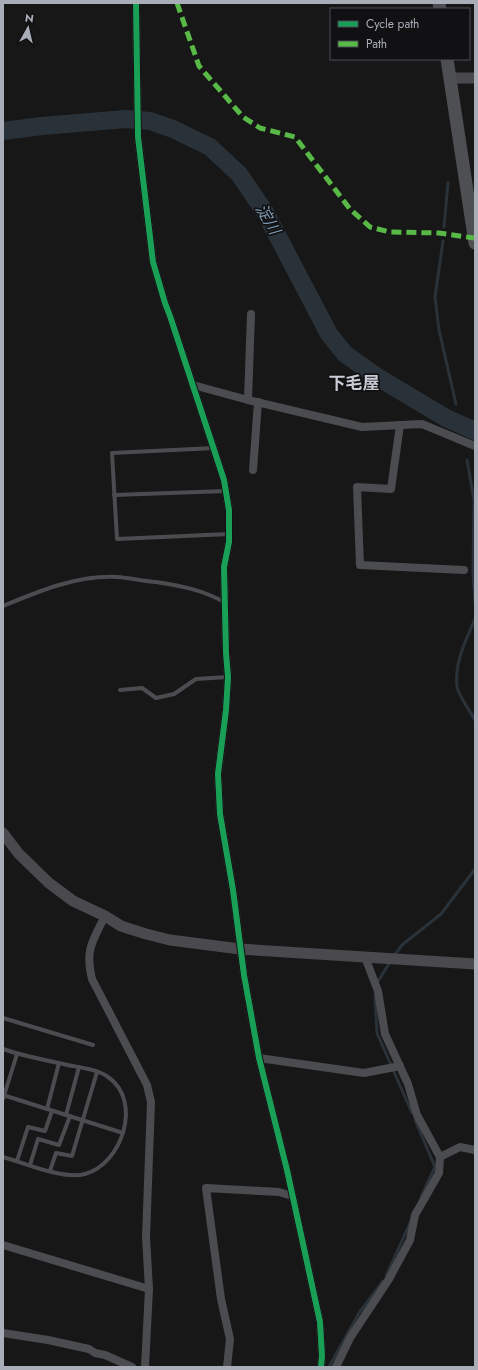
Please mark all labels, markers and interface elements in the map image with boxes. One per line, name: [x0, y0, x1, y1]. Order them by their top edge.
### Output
north arrow: [8, 8, 48, 48]
legend: [330, 8, 470, 60]
text: N: [24, 10, 35, 27]
text: Cycle path: [366, 15, 419, 33]
text: Path: [366, 35, 387, 53]
water label: 淀川: [250, 199, 287, 240]
district label: 下毛屋: [329, 371, 380, 395]

